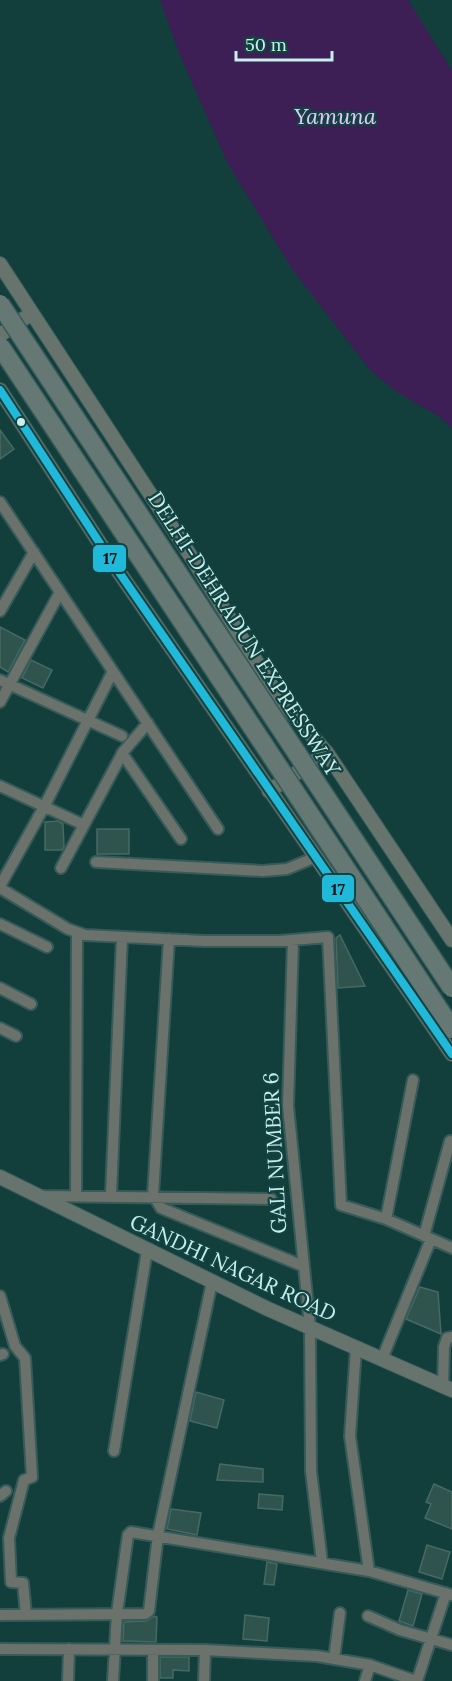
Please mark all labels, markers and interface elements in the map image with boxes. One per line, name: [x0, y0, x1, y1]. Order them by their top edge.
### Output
scale bar: [236, 24, 332, 62]
text: 50 m: [245, 33, 287, 56]
water label: Yamuna: [294, 102, 377, 130]
unlabelled marker: [15, 416, 27, 428]
street label: DELHI-DEHRADUN EXPRESSWAY: [142, 486, 347, 782]
line badge: 17: [92, 544, 127, 573]
text: 17: [103, 548, 117, 568]
line badge: 17: [321, 874, 355, 903]
text: 17: [331, 879, 345, 899]
street label: GALI NUMBER 6: [257, 1072, 292, 1234]
street label: GANDHI NAGAR ROAD: [126, 1208, 341, 1327]

